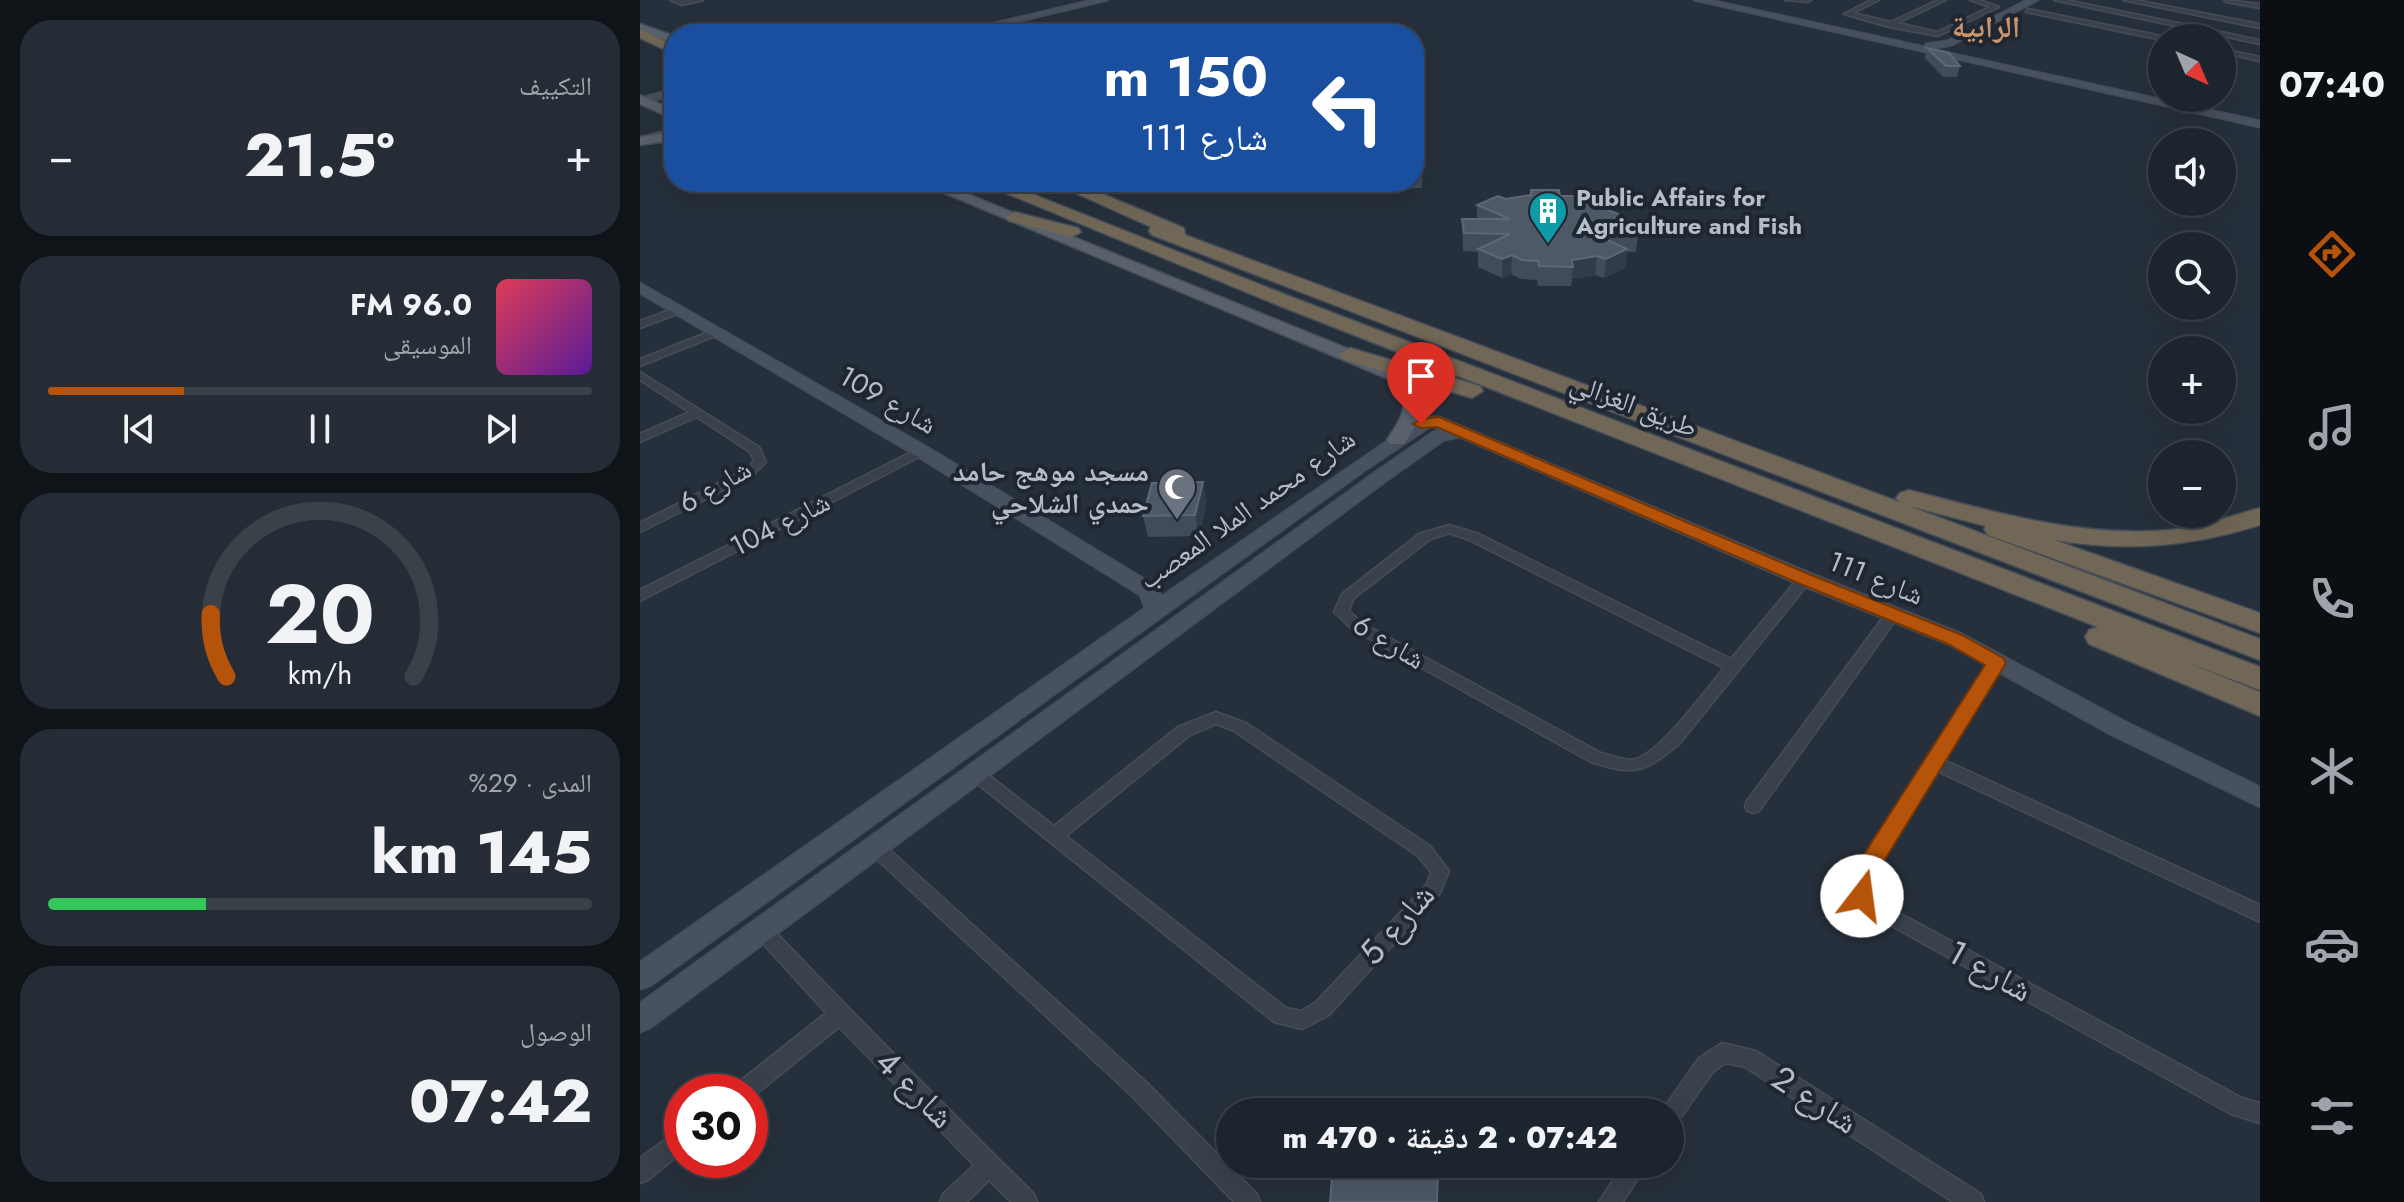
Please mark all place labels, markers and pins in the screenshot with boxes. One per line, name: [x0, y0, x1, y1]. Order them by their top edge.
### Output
place label: Public Affairs for Agriculture and Fish: [1575, 180, 1802, 243]
building icon: Public Affairs for Agriculture and Fish: [1527, 190, 1569, 245]
pin: [1387, 342, 1455, 424]
place label: مسجد موهج حامد حمدي الشلاحي: [953, 451, 1149, 525]
mosque icon: مسجد موهج حامد حمدي الشلاحي: [1156, 466, 1198, 521]

